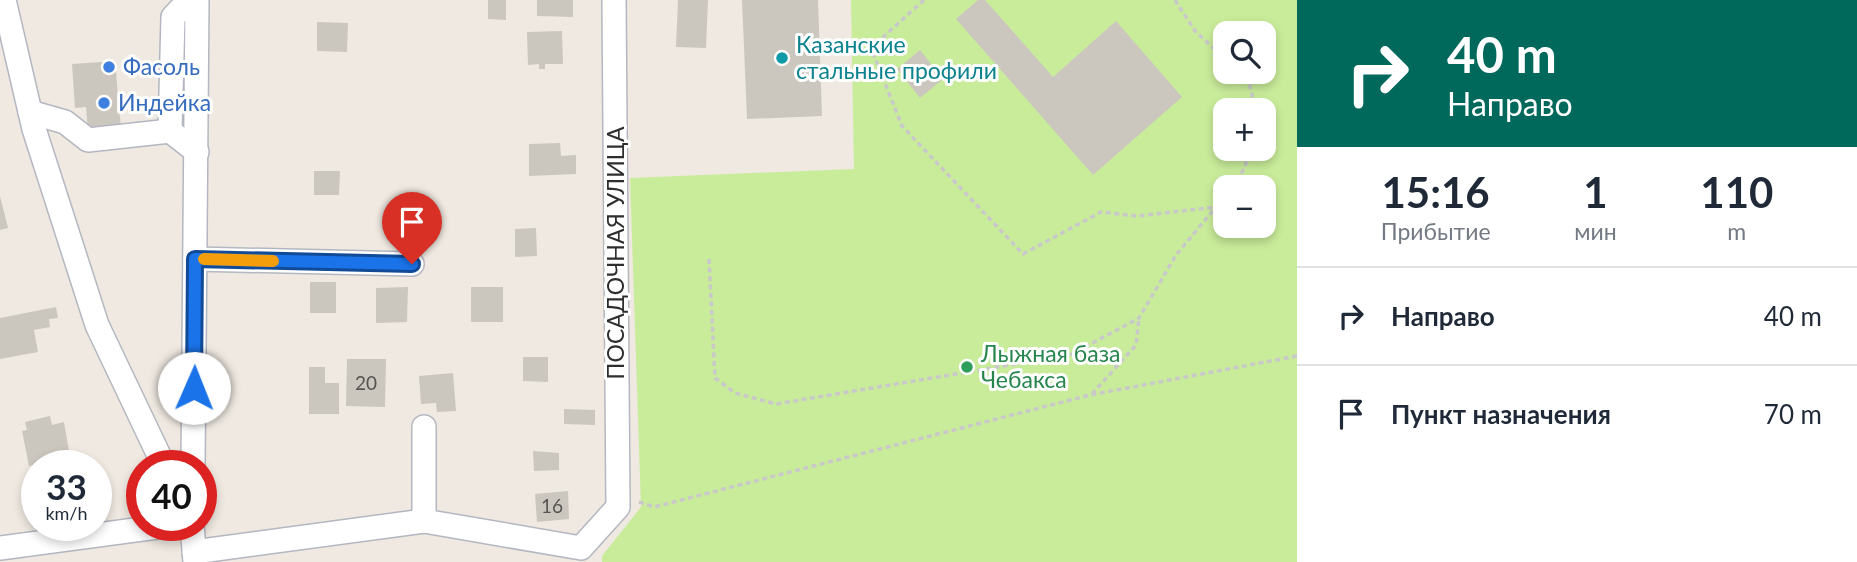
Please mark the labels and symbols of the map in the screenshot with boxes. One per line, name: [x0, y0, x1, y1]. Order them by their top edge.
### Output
place label: Казанские стальные профили: [796, 30, 997, 84]
marker: Казанские стальные профили: [774, 50, 790, 66]
place label: Фасоль: [123, 52, 200, 80]
marker: Фасоль: [101, 59, 117, 75]
place label: Индейка: [118, 88, 211, 116]
marker: Индейка: [96, 95, 112, 111]
street label: ПОСАДОЧНАЯ УЛИЦА: [601, 126, 629, 379]
pin: [382, 192, 442, 264]
place label: Лыжная база Чебакса: [980, 339, 1120, 393]
position arrow: [157, 351, 231, 425]
marker: Лыжная база Чебакса: [959, 359, 975, 375]
house number: 20: [355, 371, 377, 394]
speed limit sign: 40: [126, 450, 217, 541]
house number: 16: [541, 494, 563, 517]

